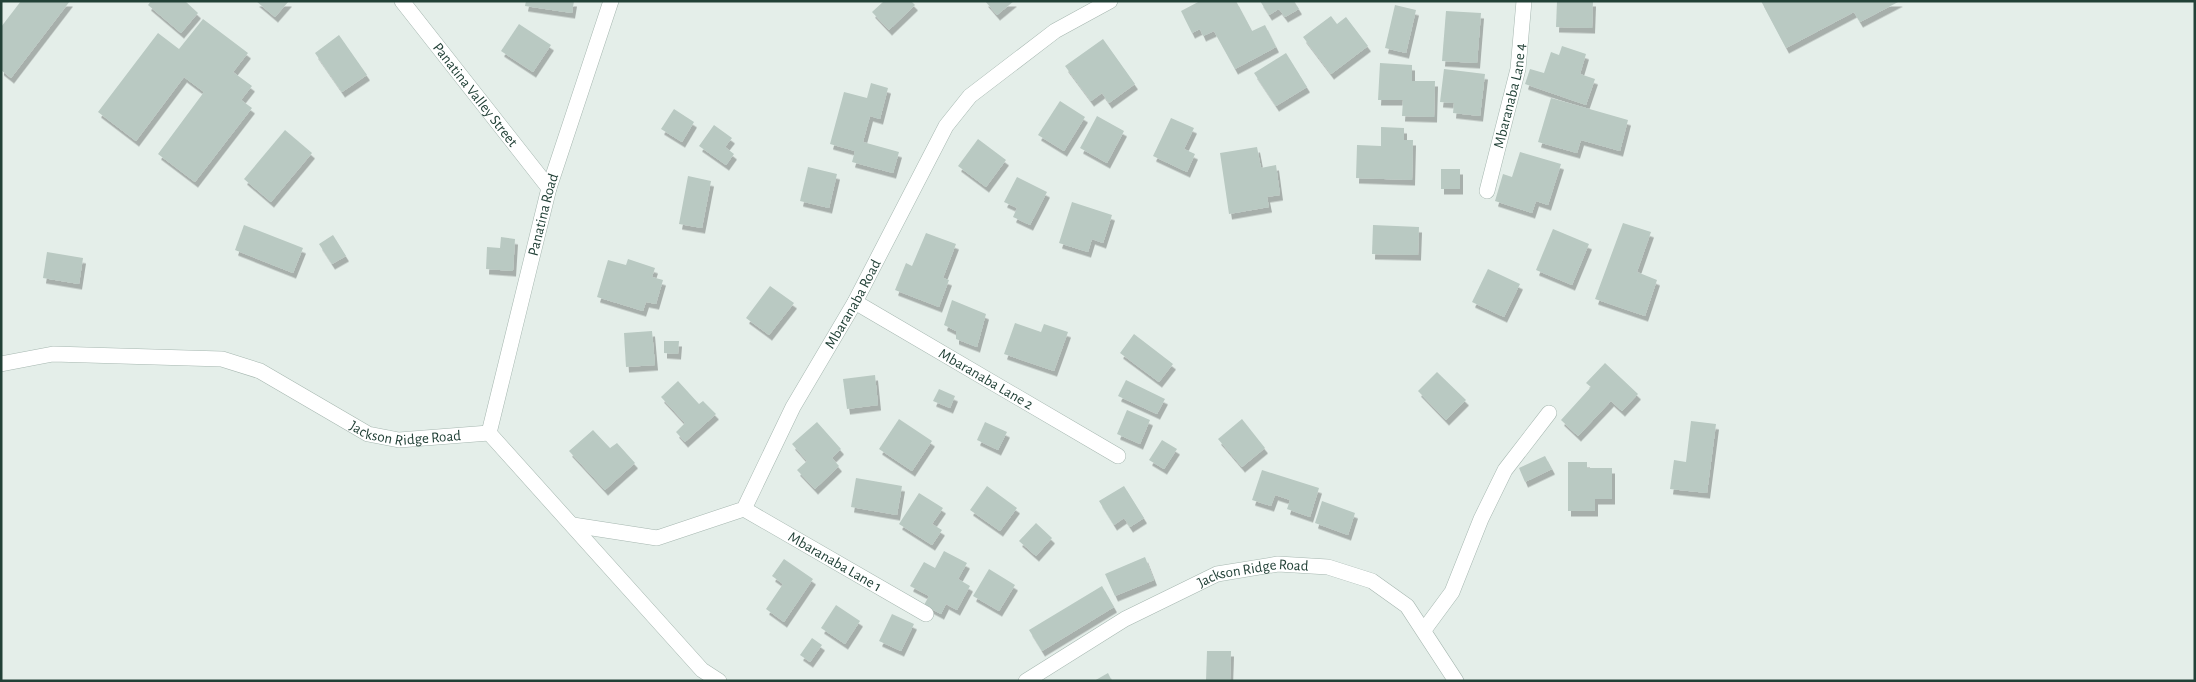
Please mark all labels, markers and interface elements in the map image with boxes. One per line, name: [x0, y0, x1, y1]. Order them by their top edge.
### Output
street label: Panatina Valley Street: [430, 40, 521, 150]
street label: Mbaranaba Lane 4: [1491, 43, 1528, 150]
street label: Panatina Road: [526, 171, 561, 257]
street label: Mbaranaba Road: [822, 257, 884, 351]
street label: Mbaranaba Lane 2: [936, 346, 1036, 413]
street label: Jackson Ridge Road: [347, 418, 462, 449]
street label: Mbaranaba Lane 1: [785, 529, 884, 595]
street label: Jackson Ridge Road: [1195, 557, 1309, 590]

